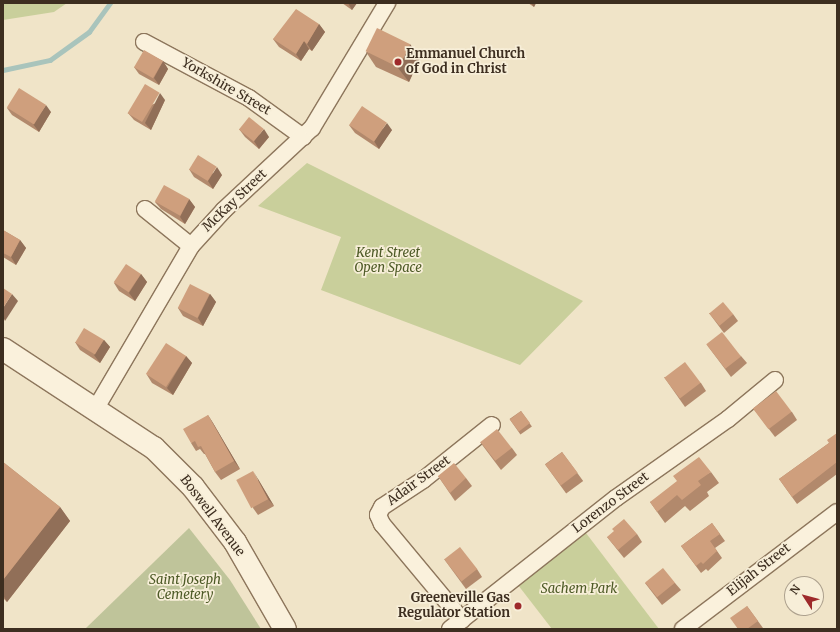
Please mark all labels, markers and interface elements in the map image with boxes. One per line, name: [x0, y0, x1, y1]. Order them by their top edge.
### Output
place label: Emmanuel Church of God in Christ: [406, 47, 525, 78]
street label: Yorkshire Street: [179, 55, 273, 119]
marker: Emmanuel Church of God in Christ: [393, 57, 403, 67]
street label: McKay Street: [200, 167, 270, 235]
park label: Kent Street Open Space: [354, 246, 422, 277]
street label: Adair Street: [384, 453, 454, 509]
street label: Lorenzo Street: [570, 469, 652, 537]
street label: Boswell Avenue: [176, 472, 248, 560]
street label: Elijah Street: [724, 540, 794, 600]
park label: Saint Joseph Cemetery: [149, 573, 221, 604]
north arrow: [784, 576, 824, 616]
park label: Sachem Park: [541, 581, 617, 597]
text: N: [787, 582, 803, 597]
place label: Greeneville Gas Regulator Station: [398, 591, 510, 622]
marker: Greeneville Gas Regulator Station: [513, 601, 523, 611]

